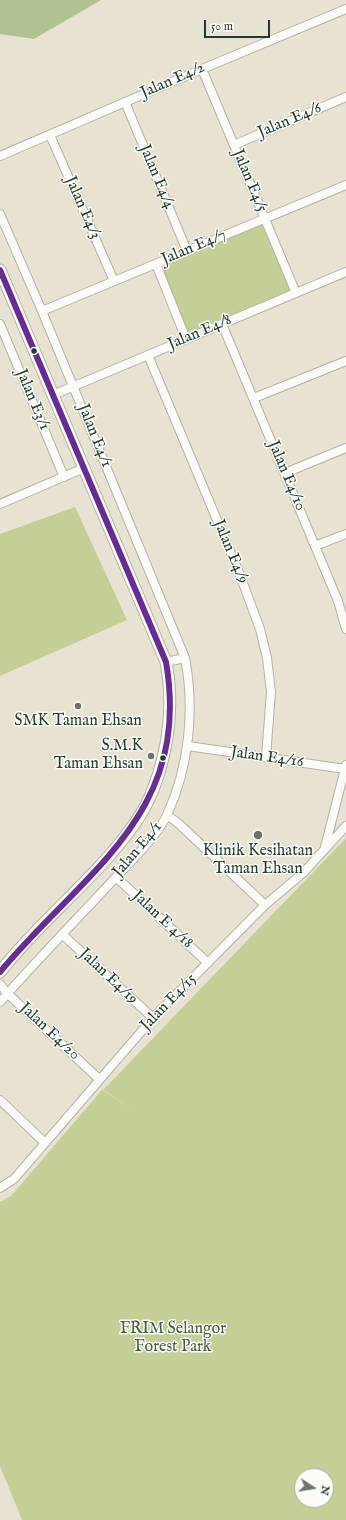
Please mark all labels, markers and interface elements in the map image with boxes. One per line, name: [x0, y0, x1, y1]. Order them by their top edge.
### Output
scale bar: [206, 12, 272, 38]
text: 50 m: [211, 19, 233, 34]
street label: Jalan E4/2: [138, 58, 208, 104]
street label: Jalan E4/6: [255, 99, 325, 143]
street label: Jalan E4/4: [134, 142, 178, 212]
street label: Jalan E4/5: [227, 147, 271, 215]
street label: Jalan E4/3: [60, 174, 104, 242]
street label: Jalan E4/7: [159, 226, 229, 270]
street label: Jalan E4/8: [165, 311, 235, 355]
unlabelled marker: [29, 346, 39, 356]
street label: Jalan E3/1: [11, 366, 53, 434]
street label: Jalan E4/1: [73, 401, 115, 471]
street label: Jalan E4/10: [263, 438, 309, 514]
street label: Jalan E4/9: [208, 517, 252, 587]
marker: SMK Taman Ehsan: [73, 701, 83, 711]
place label: SMK Taman Ehsan: [14, 712, 142, 732]
place label: S.M.K Taman Ehsan: [54, 737, 143, 775]
street label: Jalan E4/16: [229, 743, 305, 773]
marker: S.M.K Taman Ehsan: [146, 751, 156, 761]
unlabelled marker: [158, 753, 168, 763]
street label: Jalan E4/1: [109, 818, 167, 882]
marker: Klinik Kesihatan Taman Ehsan: [252, 829, 264, 841]
place label: Klinik Kesihatan Taman Ehsan: [203, 842, 313, 880]
street label: Jalan E 4/18: [127, 887, 197, 953]
street label: Jalan E4/19: [75, 945, 141, 1009]
street label: Jalan E4/15: [137, 970, 201, 1036]
street label: Jalan E4/20: [15, 999, 83, 1065]
park label: FRIM Selangor Forest Park: [120, 1320, 226, 1358]
north arrow: [294, 1468, 334, 1508]
text: N: [317, 1484, 333, 1496]

